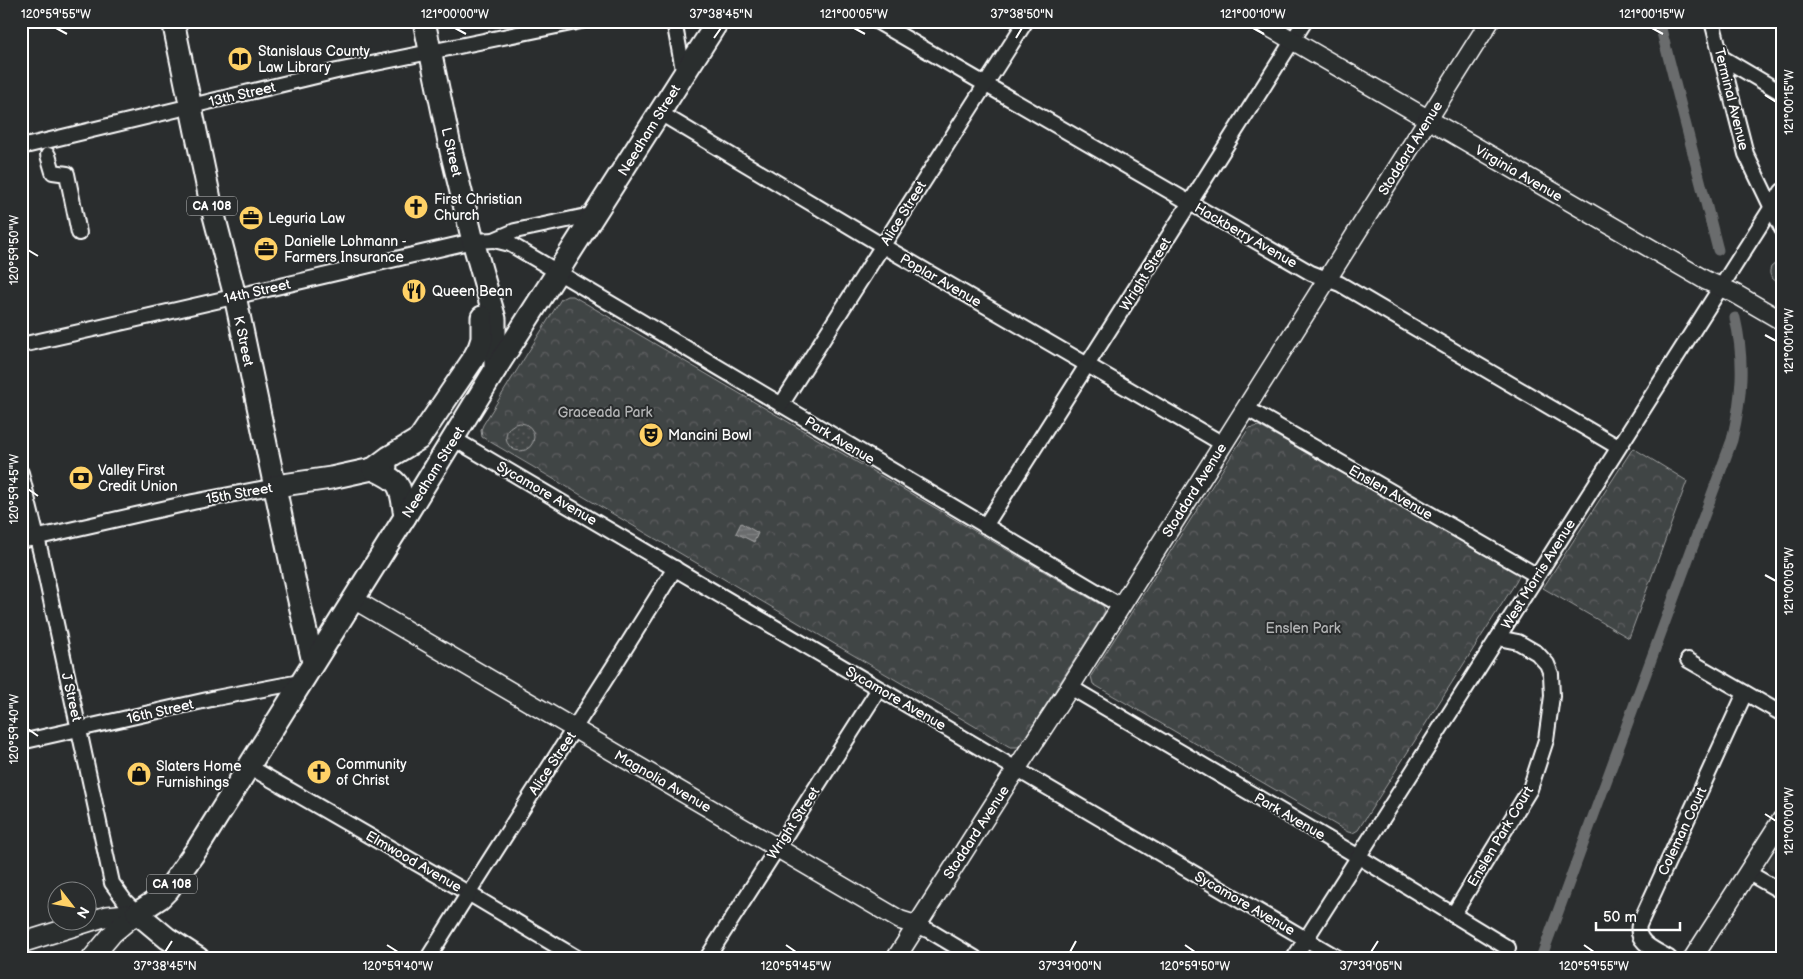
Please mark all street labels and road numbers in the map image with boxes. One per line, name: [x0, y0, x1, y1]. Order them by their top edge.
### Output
street label: Terminal Avenue: [1711, 46, 1752, 152]
street label: 13th Street: [207, 78, 278, 110]
street label: Needham Street: [615, 81, 685, 179]
street label: Stoddard Avenue: [1375, 98, 1446, 198]
street label: L Street: [438, 126, 466, 179]
street label: Virginia Avenue: [1472, 142, 1565, 205]
street label: Alice Street: [877, 177, 930, 249]
road number: CA 108: [187, 197, 237, 216]
street label: Hackberry Avenue: [1191, 199, 1300, 272]
street label: Wright Street: [1116, 234, 1175, 314]
street label: Poplar Avenue: [897, 250, 984, 311]
street label: 14th Street: [222, 275, 293, 307]
street label: K Street: [230, 314, 257, 368]
street label: Park Avenue: [802, 413, 878, 468]
street label: Needham Street: [399, 423, 469, 521]
street label: Stoddard Avenue: [1159, 440, 1230, 540]
street label: Sycamore Avenue: [493, 458, 600, 529]
street label: Enslen Avenue: [1346, 462, 1436, 523]
street label: 15th Street: [204, 479, 274, 508]
street label: West Morris Avenue: [1498, 516, 1579, 632]
street label: Sycamore Avenue: [842, 663, 949, 734]
street label: J Street: [58, 671, 86, 724]
street label: 16th Street: [125, 695, 196, 727]
street label: Alice Street: [525, 728, 580, 798]
street label: Magnolia Avenue: [611, 747, 714, 816]
street label: Stoddard Avenue: [940, 782, 1013, 882]
street label: Enslen Park Court: [1464, 782, 1537, 889]
street label: Wright Street: [764, 783, 824, 863]
street label: Coleman Court: [1655, 784, 1711, 878]
street label: Park Avenue: [1251, 789, 1328, 844]
street label: Elmwood Avenue: [363, 827, 465, 896]
street label: Sycamore Avenue: [1191, 868, 1298, 939]
road number: CA 108: [147, 874, 197, 894]

